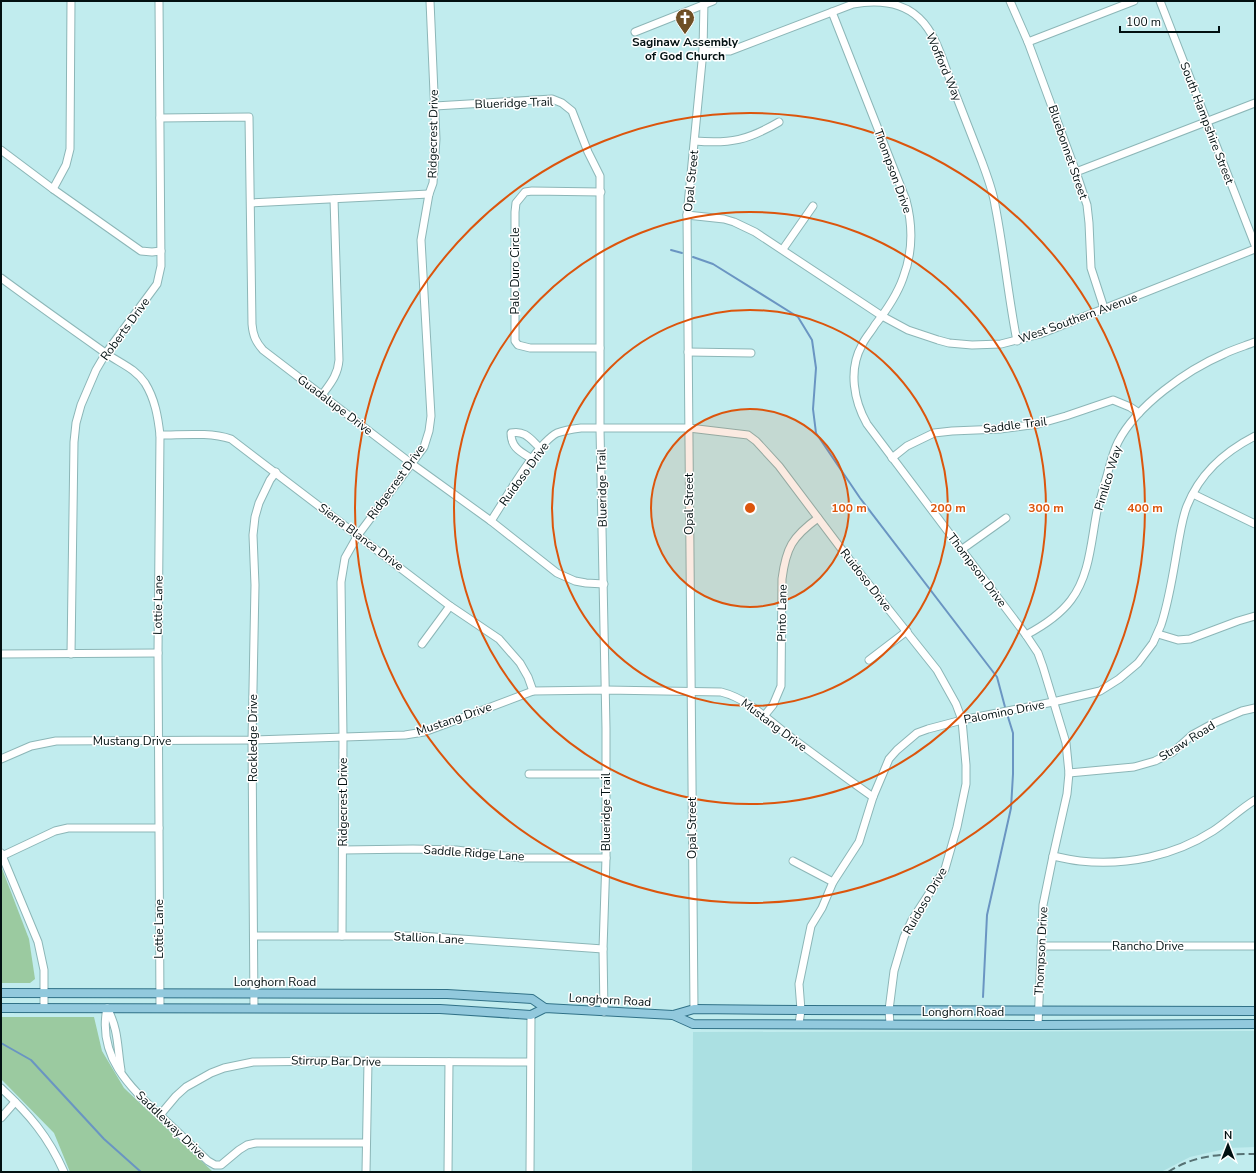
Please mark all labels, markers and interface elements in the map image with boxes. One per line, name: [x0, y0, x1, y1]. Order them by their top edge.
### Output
church icon: Saginaw Assembly of God Church: [674, 7, 696, 35]
scale bar: [1120, 8, 1219, 34]
text: 100 m: [1126, 14, 1161, 30]
street label: Wofford Way: [922, 30, 966, 104]
place label: Saginaw Assembly of God Church: [632, 34, 739, 64]
street label: South Hampshire Street: [1176, 60, 1238, 187]
street label: Ridgecrest Drive: [424, 89, 442, 179]
street label: Blueridge Trail: [474, 94, 554, 112]
street label: Bluebonnet Street: [1044, 103, 1092, 202]
street label: Thompson Drive: [870, 127, 916, 215]
street label: Opal Street: [680, 149, 702, 213]
street label: Palo Duro Circle: [507, 227, 523, 315]
street label: West Southern Avenue: [1016, 289, 1140, 347]
street label: Roberts Drive: [97, 294, 153, 364]
street label: Guadalupe Drive: [294, 371, 376, 439]
street label: Saddle Trail: [982, 413, 1048, 437]
street label: Ruidoso Drive: [495, 439, 553, 509]
street label: Ridgecrest Drive: [363, 441, 429, 523]
street label: Pimlico Way: [1091, 443, 1126, 512]
street label: Blueridge Trail: [593, 448, 611, 527]
street label: Opal Street: [681, 472, 697, 535]
street label: Sierra Blanca Drive: [315, 500, 407, 574]
text: 100 m: [831, 500, 867, 516]
text: 200 m: [930, 500, 966, 516]
text: 300 m: [1028, 500, 1064, 516]
text: 400 m: [1127, 500, 1163, 516]
centre of rings: [743, 501, 757, 515]
street label: Thompson Drive: [944, 530, 1010, 610]
street label: Ruidoso Drive: [837, 545, 895, 615]
street label: Lottie Lane: [149, 575, 167, 635]
street label: Pinto Lane: [774, 584, 790, 642]
street label: Rockledge Drive: [245, 694, 261, 782]
street label: Mustang Drive: [738, 695, 810, 755]
street label: Palomino Drive: [962, 696, 1046, 728]
street label: Mustang Drive: [414, 699, 494, 739]
street label: Straw Road: [1156, 717, 1218, 765]
street label: Mustang Drive: [93, 733, 171, 749]
street label: Ridgecrest Drive: [335, 758, 351, 846]
street label: Blueridge Trail: [598, 772, 614, 851]
street label: Opal Street: [684, 796, 700, 859]
street label: Saddle Ridge Lane: [423, 841, 525, 865]
street label: Ruidoso Drive: [899, 864, 951, 938]
street label: Lottie Lane: [151, 899, 167, 959]
street label: Thompson Drive: [1031, 906, 1051, 996]
street label: Stallion Lane: [393, 928, 465, 948]
street label: Rancho Drive: [1112, 938, 1184, 954]
street label: Longhorn Road: [234, 974, 316, 990]
street label: Longhorn Road: [568, 990, 652, 1010]
street label: Longhorn Road: [922, 1004, 1004, 1020]
street label: Stirrup Bar Drive: [291, 1052, 381, 1070]
street label: Saddleway Drive: [133, 1087, 209, 1163]
north arrow: [1208, 1125, 1248, 1165]
text: N: [1224, 1128, 1232, 1143]

